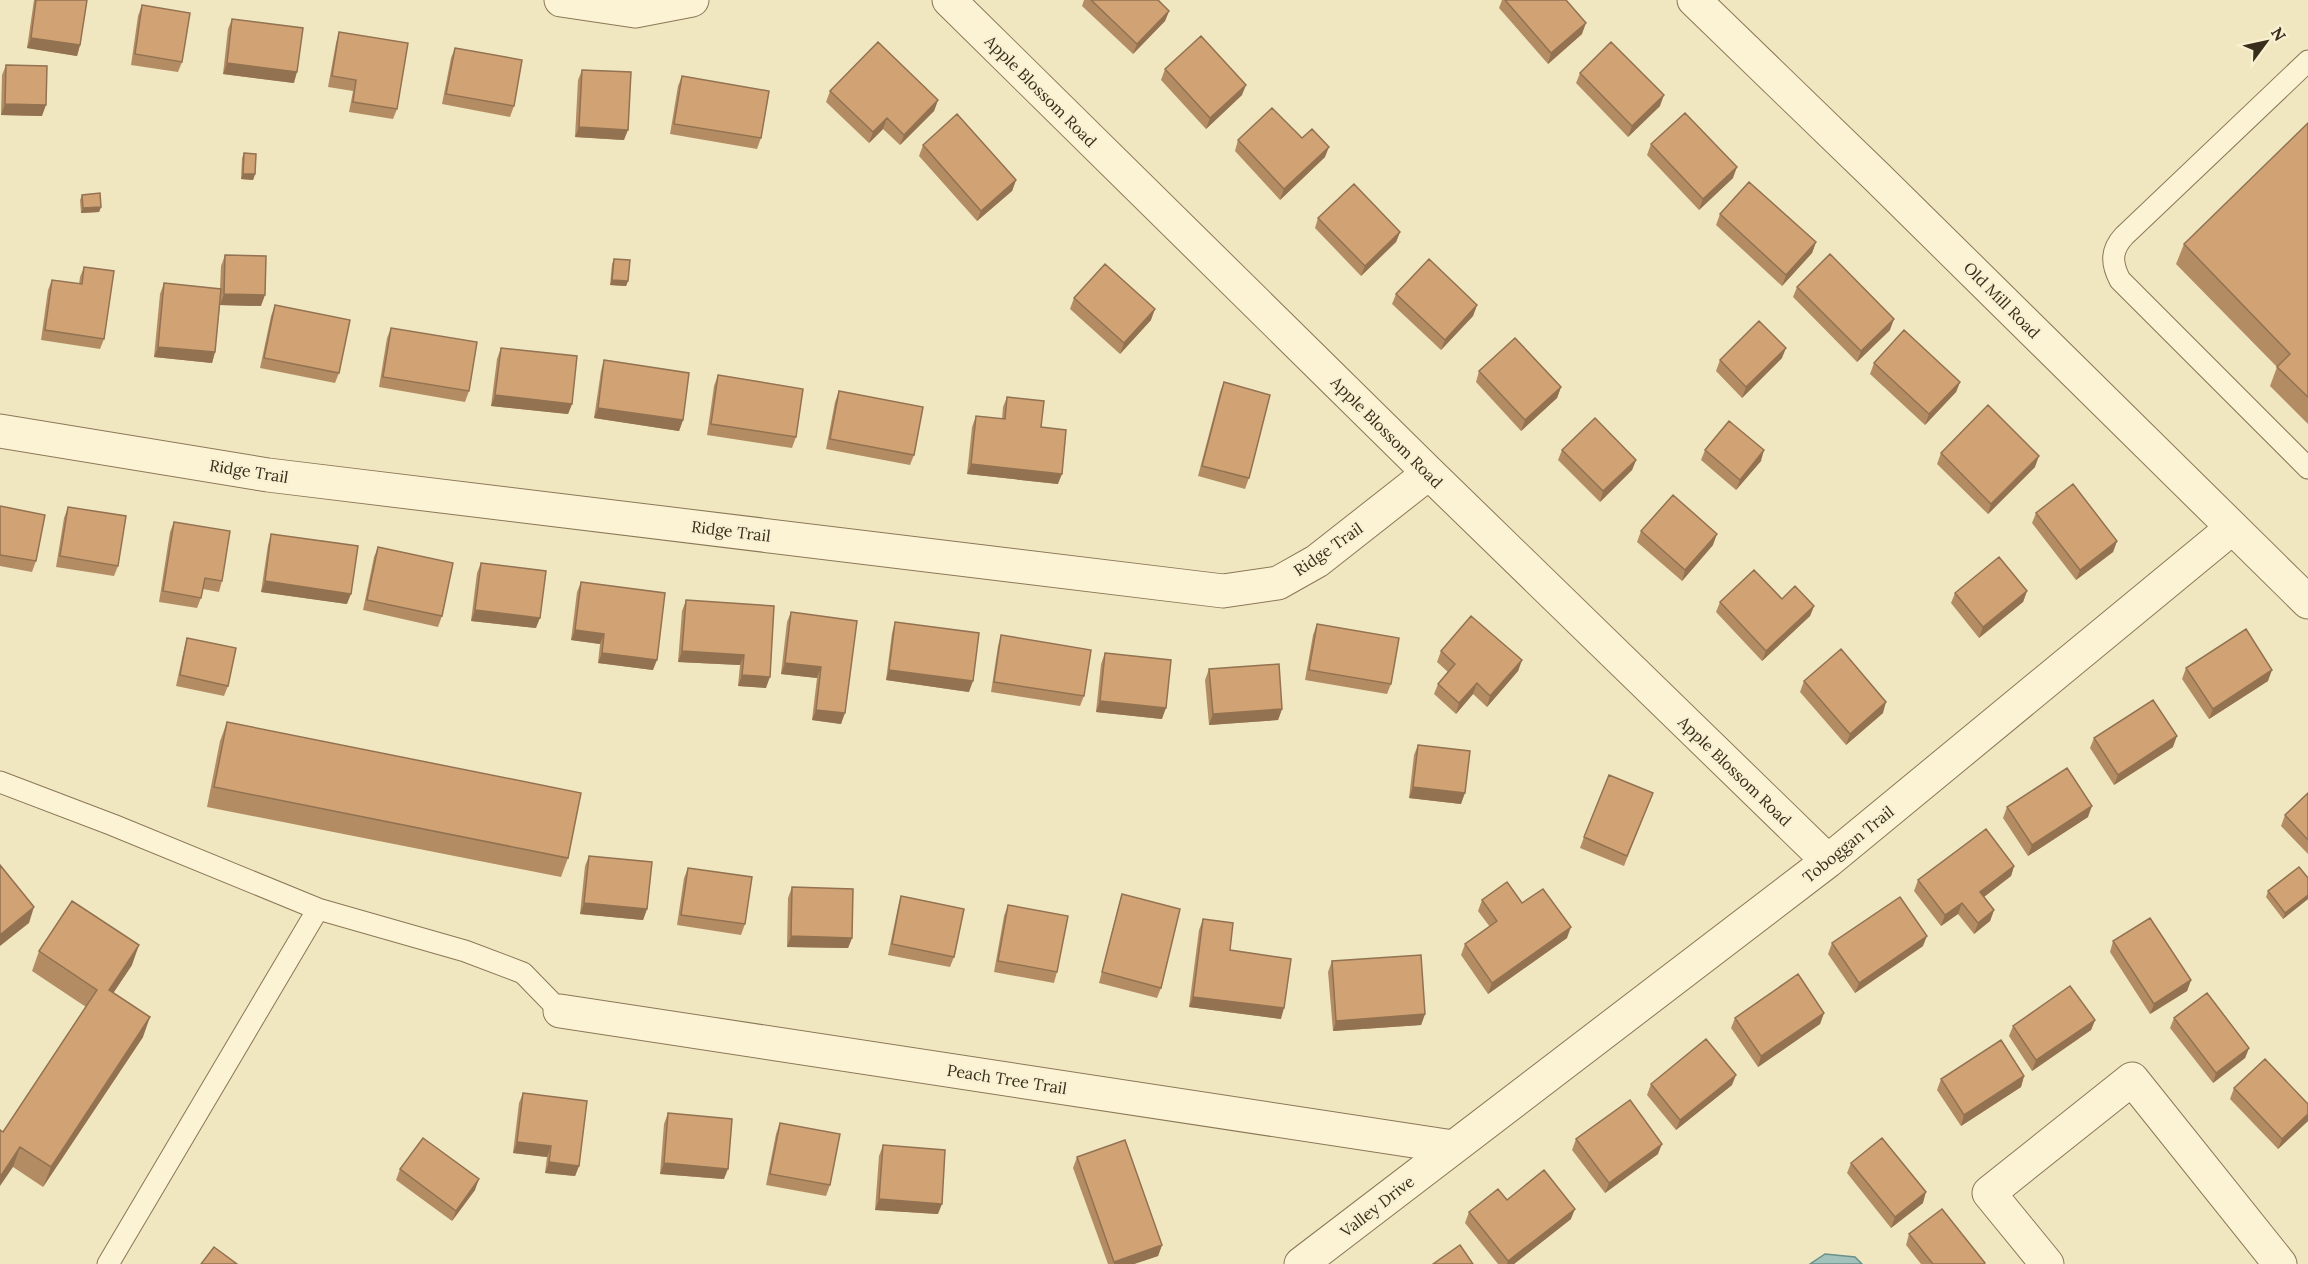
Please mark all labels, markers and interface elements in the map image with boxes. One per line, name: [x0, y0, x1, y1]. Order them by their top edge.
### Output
north arrow: [2236, 12, 2296, 72]
text: N: [2267, 23, 2290, 44]
street label: Apple Blossom Road: [980, 30, 1101, 151]
street label: Old Mill Road: [1960, 258, 2045, 343]
street label: Apple Blossom Road: [1326, 371, 1447, 492]
street label: Ridge Trail: [208, 455, 290, 487]
street label: Ridge Trail: [690, 516, 772, 546]
street label: Ridge Trail: [1290, 518, 1366, 580]
street label: Apple Blossom Road: [1673, 711, 1796, 830]
street label: Toboggan Trail: [1798, 801, 1898, 887]
street label: Peach Tree Trail: [946, 1060, 1068, 1098]
street label: Valley Drive: [1335, 1171, 1418, 1242]

